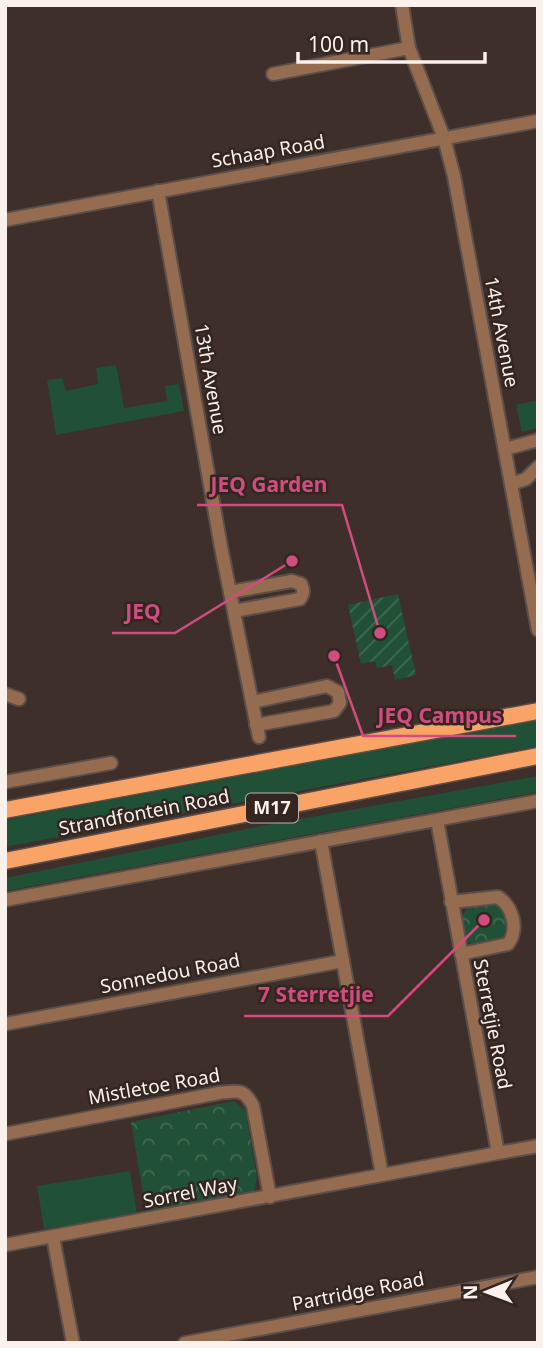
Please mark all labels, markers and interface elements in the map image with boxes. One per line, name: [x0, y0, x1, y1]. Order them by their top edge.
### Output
scale bar: [298, 21, 485, 65]
text: 100 m: [308, 30, 369, 58]
street label: Schaap Road: [209, 128, 327, 174]
street label: 14th Avenue: [479, 275, 525, 389]
street label: 13th Avenue: [188, 322, 234, 436]
callout: JEQ Garden: [197, 463, 342, 505]
text: JEQ Garden: [209, 470, 328, 498]
callout: JEQ: [112, 591, 175, 633]
text: JEQ: [123, 597, 161, 625]
callout: JEQ Campus: [363, 694, 516, 736]
text: JEQ Campus: [376, 701, 502, 729]
street label: Strandfontein Road: [56, 783, 232, 841]
road number: M17: [246, 794, 298, 822]
street label: Sonnedou Road: [98, 947, 242, 999]
street label: Sterretjie Road: [468, 957, 518, 1091]
callout: 7 Sterretjie: [244, 974, 388, 1016]
text: 7 Sterretjie: [258, 980, 374, 1008]
street label: Mistletoe Road: [86, 1062, 222, 1110]
street label: Sorrel Way: [141, 1170, 240, 1214]
north arrow: [452, 1257, 522, 1327]
street label: Partridge Road: [290, 1265, 426, 1317]
text: N: [457, 1284, 483, 1300]

